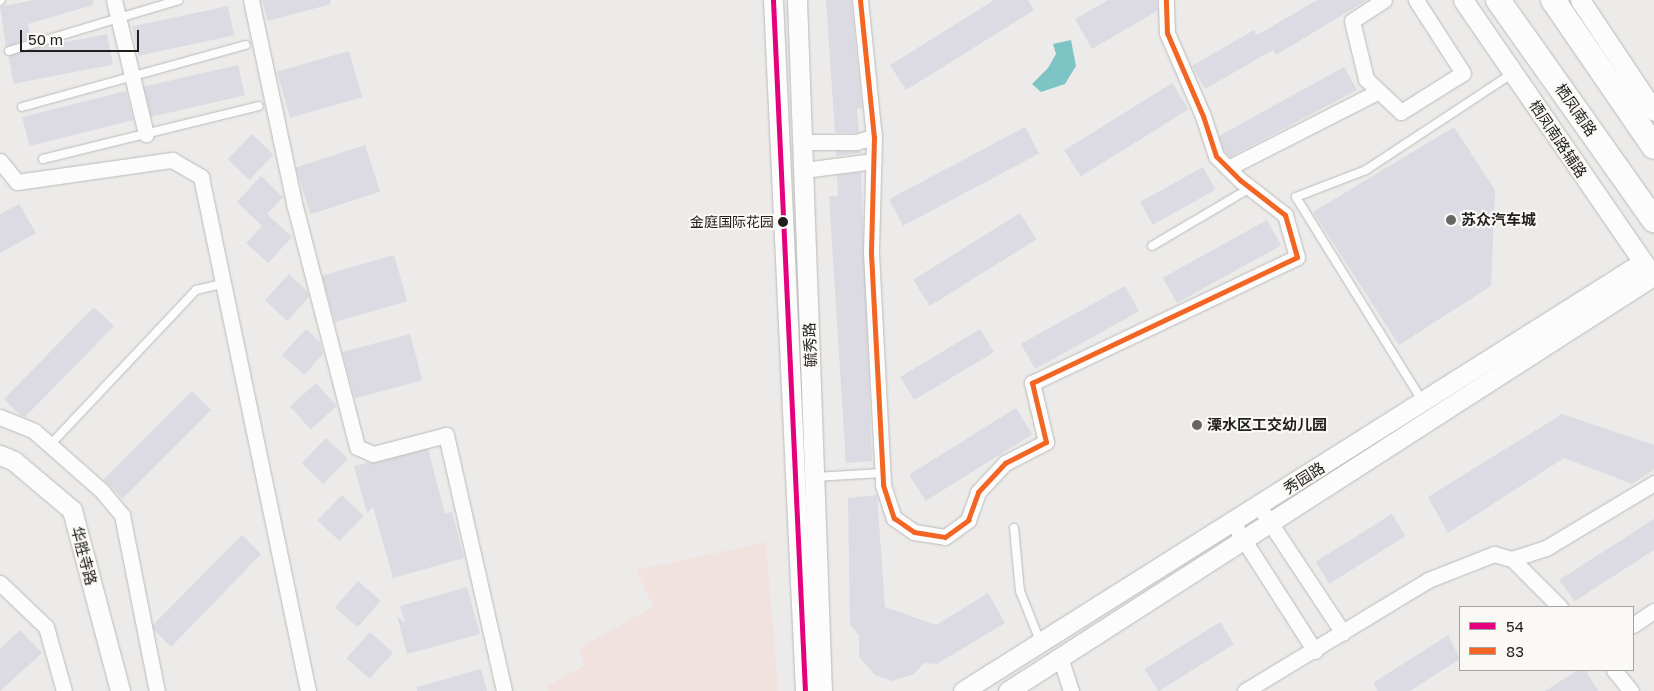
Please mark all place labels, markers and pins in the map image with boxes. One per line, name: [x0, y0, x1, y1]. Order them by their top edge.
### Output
place label: 苏众汽车城: [1461, 211, 1536, 229]
place label: 金庭国际花园: [690, 214, 774, 230]
marker: 苏众汽车城: [1445, 214, 1457, 226]
marker: 金庭国际花园: [778, 217, 788, 227]
place label: 溧水区工交幼儿园: [1207, 416, 1327, 434]
marker: 溧水区工交幼儿园: [1191, 419, 1203, 431]

